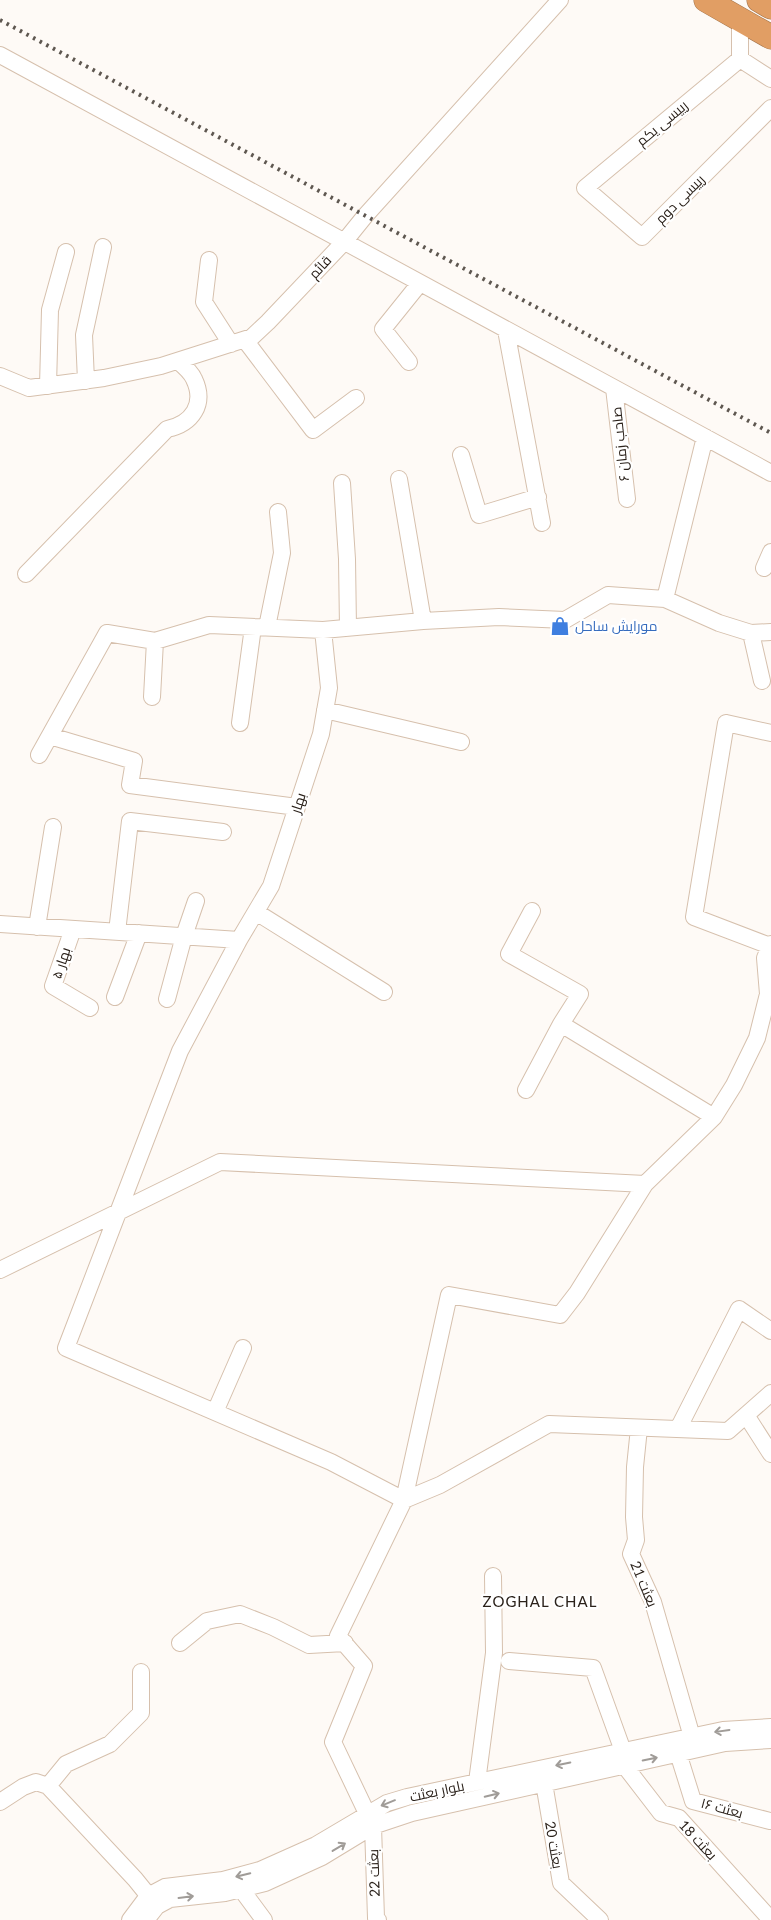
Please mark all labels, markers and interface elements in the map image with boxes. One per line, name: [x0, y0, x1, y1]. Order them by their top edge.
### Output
street label: رییسی یکم: [633, 96, 692, 150]
street label: رییسی دوم: [651, 170, 709, 228]
street label: قائم: [305, 252, 336, 283]
street label: صاحب زمان ۶: [607, 406, 632, 482]
shop icon: مورایش ساحل: [549, 615, 571, 637]
place label: مورایش ساحل: [575, 617, 658, 634]
street label: بهار: [286, 790, 309, 816]
street label: بهار ۵: [47, 945, 74, 981]
street label: بعثت 21: [627, 1558, 662, 1609]
district label: ZOGHAL CHAL: [483, 1592, 597, 1610]
one-way arrow: [715, 1726, 731, 1736]
one-way arrow: [642, 1754, 658, 1763]
one-way arrow: [556, 1760, 572, 1769]
street label: بلوار بعثت: [408, 1776, 466, 1805]
one-way arrow: [483, 1790, 499, 1799]
street label: بعثت ۱۶: [699, 1794, 745, 1821]
one-way arrow: [381, 1799, 396, 1808]
street label: بعثت 18: [676, 1816, 721, 1863]
street label: بعثت 20: [542, 1820, 567, 1870]
one-way arrow: [332, 1841, 346, 1851]
street label: بعثت 22: [364, 1849, 383, 1897]
one-way arrow: [235, 1871, 251, 1880]
one-way arrow: [178, 1892, 194, 1902]

